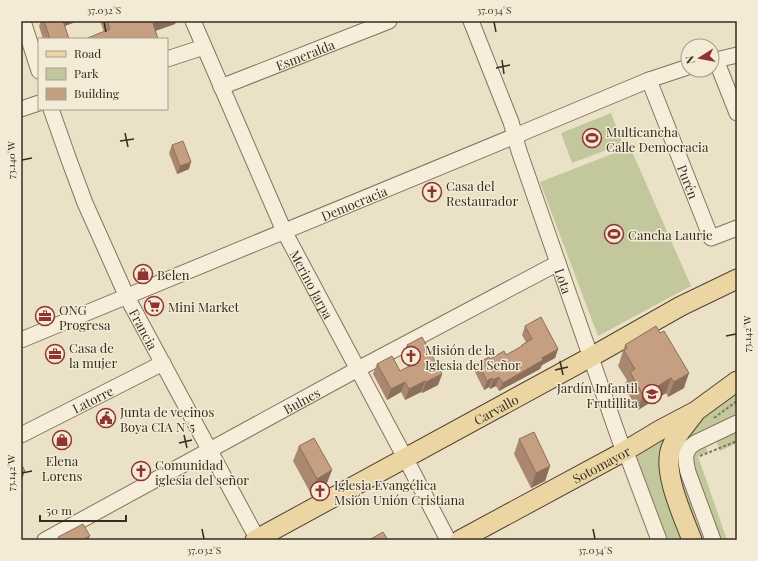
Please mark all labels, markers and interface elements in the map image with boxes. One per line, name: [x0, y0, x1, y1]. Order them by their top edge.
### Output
text: 37.032°S: [87, 3, 121, 17]
text: 37.034°S: [477, 3, 511, 17]
street label: Esmeralda: [273, 35, 337, 73]
legend: [38, 38, 168, 110]
north arrow: [680, 38, 720, 78]
text: Road: [74, 45, 101, 61]
text: N: [682, 55, 698, 65]
text: Park: [74, 65, 99, 81]
text: Building: [74, 85, 120, 101]
place label: Multicancha Calle Democracia: [606, 123, 709, 155]
sports icon: Multicancha Calle Democracia: [581, 127, 603, 149]
text: 73.140°W: [4, 140, 18, 179]
street label: Purén: [675, 162, 703, 201]
place label: Casa del Restaurador: [446, 177, 518, 209]
street label: Democracia: [318, 181, 390, 224]
church icon: Casa del Restaurador: [421, 181, 443, 203]
sports icon: Cancha Laurie: [603, 223, 625, 245]
place label: Cancha Laurie: [628, 226, 713, 243]
street label: Merino Jarpa: [287, 247, 338, 322]
shop icon: Belen: [132, 263, 154, 285]
place label: Belen: [157, 266, 190, 283]
street label: Lota: [552, 266, 577, 296]
supermarket icon: Mini Market: [143, 295, 165, 317]
place label: Mini Market: [168, 298, 240, 315]
place label: ONG Progresa: [59, 301, 111, 333]
office icon: ONG Progresa: [34, 305, 56, 327]
street label: Francia: [126, 305, 162, 353]
text: 73.142°W: [740, 315, 754, 352]
place label: Casa de la mujer: [69, 339, 117, 371]
place label: Misión de la Iglesia del Señor: [425, 341, 521, 373]
office icon: Casa de la mujer: [44, 343, 66, 365]
church icon: Misión de la Iglesia del Señor: [400, 345, 422, 367]
place label: Jardín Infantil Frutillita: [556, 379, 639, 411]
street label: Latorre: [69, 381, 116, 416]
street label: Bulnes: [280, 383, 323, 417]
school or university icon: Jardín Infantil Frutillita: [641, 383, 663, 405]
street label: Carvallo: [470, 390, 521, 428]
place label: Junta de vecinos Boya CIA N°5: [119, 403, 214, 435]
public building icon: Junta de vecinos Boya CIA N°5: [95, 407, 117, 429]
shop icon: Elena Lorens: [51, 429, 73, 451]
street label: Sotomayor: [569, 441, 633, 487]
place label: Elena Lorens: [42, 452, 82, 484]
text: 73.142°W: [4, 454, 18, 491]
place label: Comunidad iglesia del señor: [155, 456, 249, 488]
church icon: Comunidad iglesia del señor: [130, 460, 152, 482]
place label: Iglesia Evangélica Msión Unión Cristiana: [334, 476, 465, 508]
church icon: Iglesia Evangélica Msión Unión Cristiana: [309, 480, 331, 502]
scale bar: [40, 497, 126, 523]
text: 50 m: [46, 502, 72, 518]
text: 37.032°S: [187, 543, 221, 557]
text: 37.034°S: [578, 543, 612, 557]

